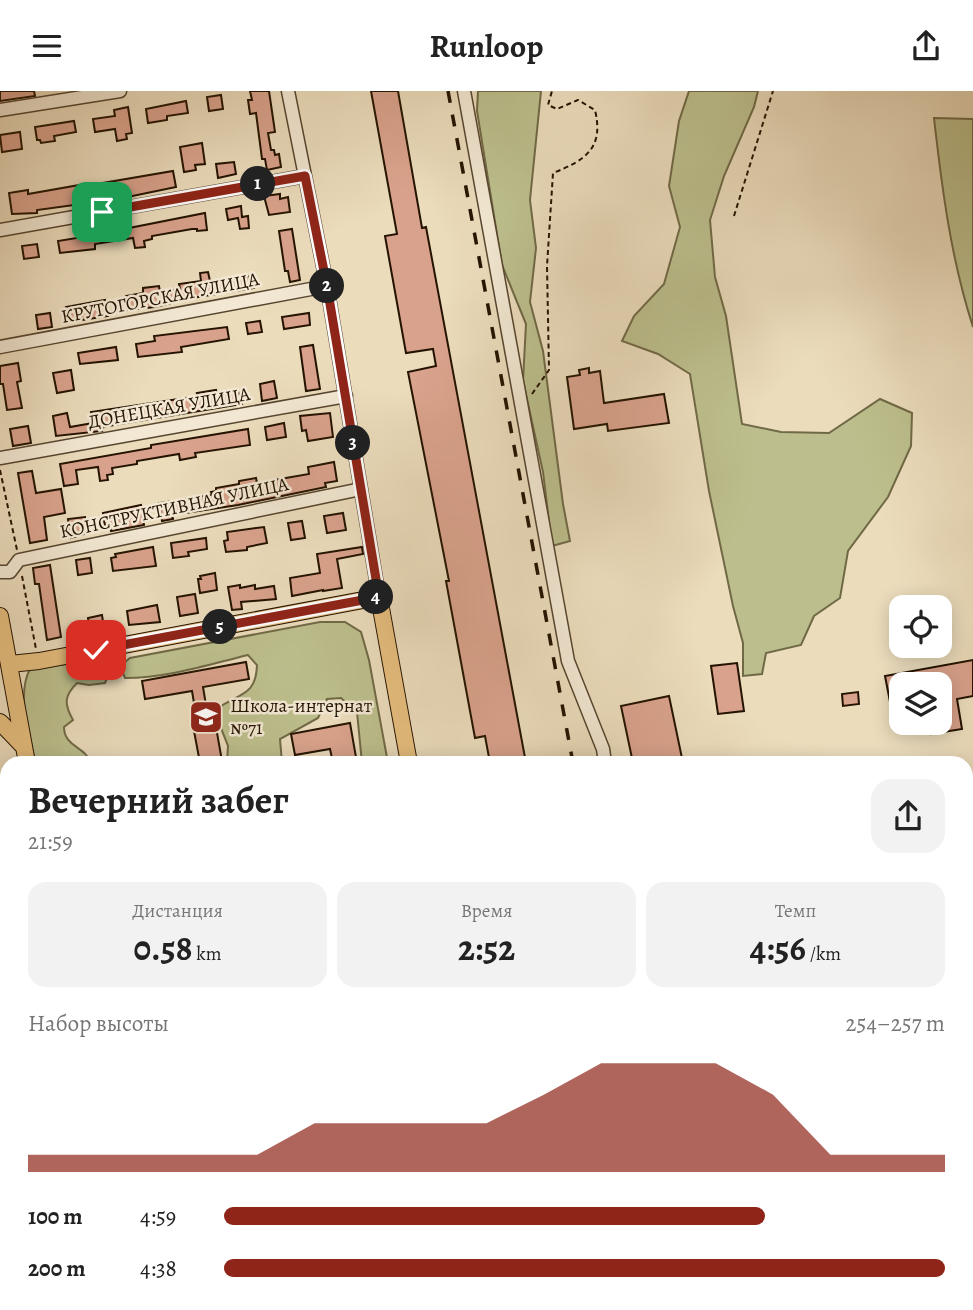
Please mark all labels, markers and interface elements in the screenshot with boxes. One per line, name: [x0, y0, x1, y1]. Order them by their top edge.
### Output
text: Runloop: [429, 24, 544, 68]
icon: menu: [28, 27, 66, 65]
icon: share: [907, 27, 945, 65]
pin: 1: [240, 167, 276, 201]
text: 1: [254, 170, 261, 196]
pin: [72, 182, 132, 242]
icon: arrive: [83, 193, 121, 231]
street label: КРУТОГОРСКАЯ УЛИЦА: [59, 266, 262, 330]
pin: 2: [310, 269, 344, 303]
text: 2: [322, 272, 331, 298]
street label: ДОНЕЦКАЯ УЛИЦА: [86, 381, 253, 435]
pin: 3: [336, 425, 370, 461]
text: 3: [348, 429, 357, 455]
street label: КОНСТРУКТИВНАЯ УЛИЦА: [57, 471, 292, 545]
pin: 4: [358, 580, 394, 615]
text: 4: [371, 583, 380, 609]
map controls: [889, 595, 952, 735]
button: locate: [889, 595, 952, 658]
pin: 5: [202, 609, 238, 645]
text: 5: [215, 613, 224, 639]
pin: [66, 620, 126, 680]
icon: check: [77, 631, 115, 669]
button: layers: [889, 672, 952, 735]
place label: Школа-интернат №71: [230, 693, 373, 741]
school or university icon: Школа-интернат №71: [187, 698, 225, 736]
text: Вечерний забег: [28, 774, 289, 826]
button: share: [871, 779, 945, 853]
text: 21:59: [28, 826, 73, 857]
text: Дистанция: [132, 898, 223, 924]
text: Время: [461, 898, 512, 924]
text: Темп: [775, 898, 816, 924]
text: 0.58: [134, 924, 192, 972]
text: 2:52: [458, 924, 515, 972]
text: 4:56: [750, 924, 806, 972]
text: km: [192, 941, 222, 967]
text: /km: [806, 941, 841, 967]
text: Набор высоты: [28, 1008, 169, 1039]
text: 254–257 m: [846, 1008, 945, 1039]
text: 100 m: [28, 1201, 83, 1232]
text: 4:59: [140, 1201, 176, 1232]
text: 200 m: [28, 1253, 86, 1284]
text: 4:38: [140, 1253, 177, 1284]

